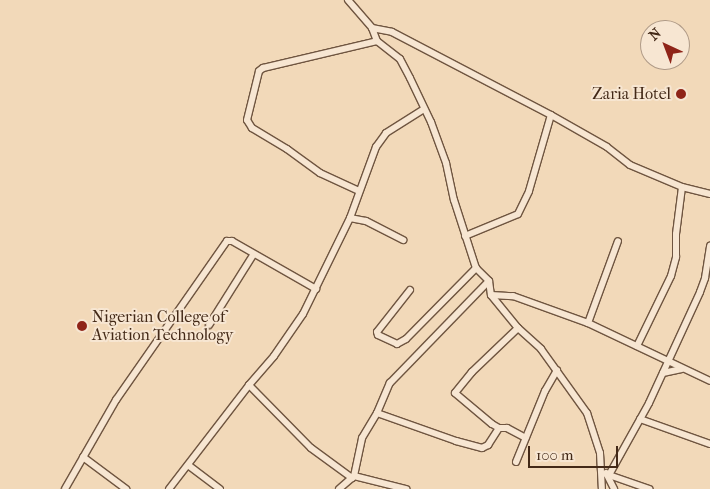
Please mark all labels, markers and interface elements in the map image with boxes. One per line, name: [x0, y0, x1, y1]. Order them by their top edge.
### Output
north arrow: [640, 20, 690, 70]
text: N: [645, 25, 665, 44]
place label: Zaria Hotel: [592, 84, 671, 104]
marker: Zaria Hotel: [675, 88, 687, 100]
place label: Nigerian College of Aviation Technology: [92, 307, 233, 345]
marker: Nigerian College of Aviation Technology: [76, 320, 88, 332]
scale bar: [530, 436, 620, 468]
text: 100 m: [536, 446, 574, 464]

